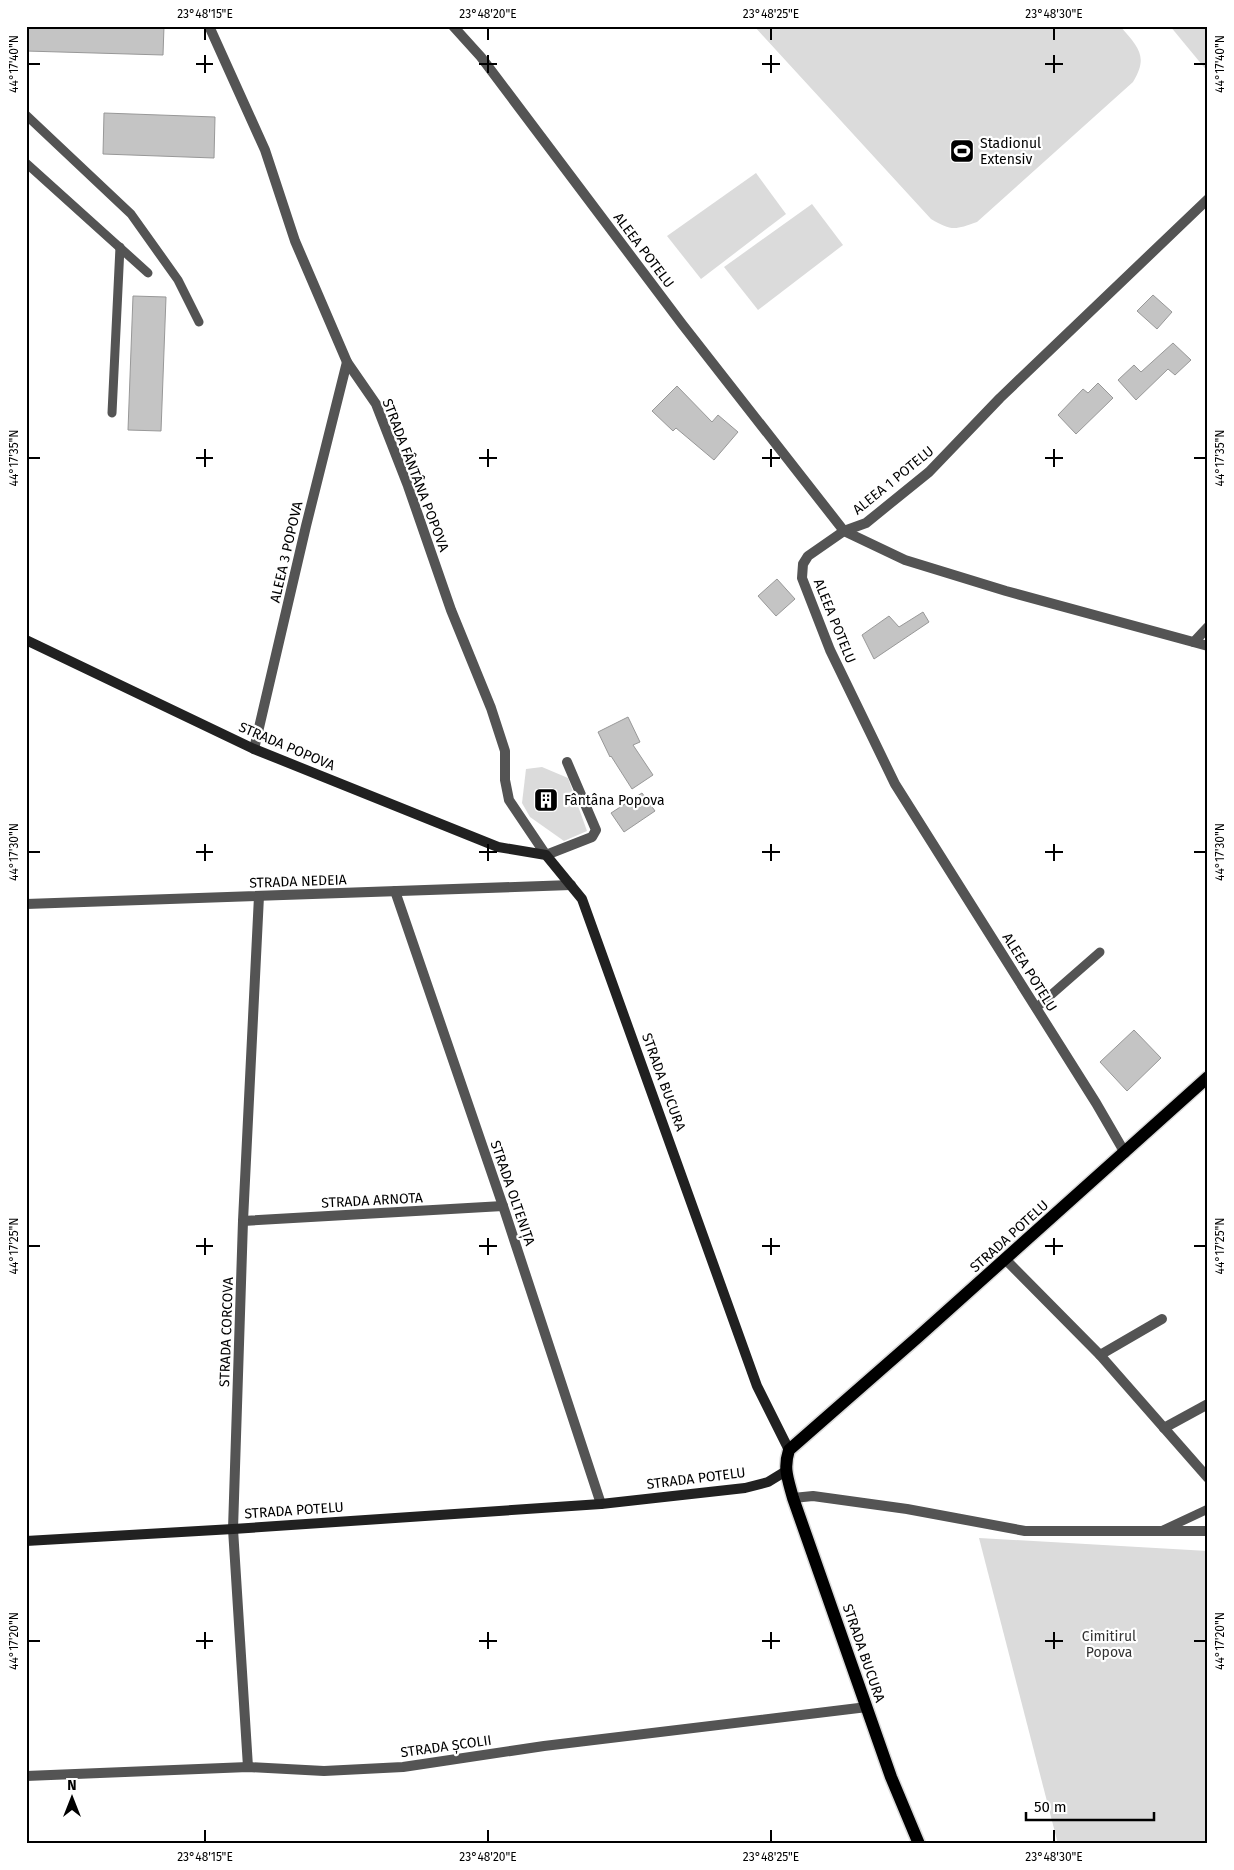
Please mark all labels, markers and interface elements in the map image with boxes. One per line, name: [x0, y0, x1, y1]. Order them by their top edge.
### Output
text: 23°48'15"E: [177, 7, 233, 21]
text: 23°48'20"E: [459, 7, 517, 21]
text: 23°48'25"E: [743, 7, 799, 21]
text: 23°48'30"E: [1025, 7, 1083, 21]
text: 44°17'40"N: [7, 35, 21, 93]
text: 44°17'40"N: [1213, 35, 1227, 93]
place label: Stadionul Extensiv: [980, 135, 1041, 168]
sports icon: Stadionul Extensiv: [949, 138, 975, 164]
street label: ALEEA POTELU: [610, 209, 677, 291]
street label: STRADA FÂNTÂNA POPOVA: [378, 396, 454, 554]
text: 44°17'35"N: [7, 430, 21, 486]
text: 44°17'35"N: [1213, 430, 1227, 486]
street label: ALEEA 1 POTELU: [849, 442, 937, 518]
street label: ALEEA 3 POPOVA: [267, 500, 306, 604]
street label: ALEEA POTELU: [810, 576, 859, 666]
street label: STRADA POPOVA: [236, 719, 337, 774]
building icon: Fântâna Popova: [533, 787, 559, 813]
place label: Fântâna Popova: [564, 792, 665, 809]
text: 44°17'30"N: [7, 823, 21, 881]
text: 44°17'30"N: [1213, 823, 1227, 881]
street label: STRADA NEDEIA: [249, 871, 347, 892]
street label: ALEEA POTELU: [999, 930, 1061, 1015]
street label: STRADA BUCURA: [638, 1031, 689, 1133]
street label: STRADA OLTENIȚA: [486, 1138, 538, 1248]
street label: STRADA ARNOTA: [321, 1189, 423, 1212]
street label: STRADA POTELU: [967, 1197, 1052, 1276]
text: 44°17'25"N: [7, 1218, 21, 1274]
text: 44°17'25"N: [1213, 1218, 1227, 1274]
street label: STRADA CORCOVA: [216, 1277, 237, 1387]
street label: STRADA POTELU: [646, 1464, 747, 1493]
street label: STRADA POTELU: [244, 1499, 344, 1522]
street label: STRADA BUCURA: [839, 1602, 888, 1705]
text: 44°17'20"N: [7, 1612, 21, 1670]
text: 44°17'20"N: [1213, 1612, 1227, 1670]
park label: Cimitirul Popova: [1082, 1628, 1136, 1661]
street label: STRADA ȘCOLII: [399, 1732, 493, 1762]
north arrow: [48, 1772, 98, 1822]
text: N: [67, 1777, 77, 1794]
scale bar: [1026, 1790, 1154, 1822]
text: 50 m: [1034, 1798, 1067, 1816]
text: 23°48'15"E: [177, 1850, 233, 1864]
text: 23°48'20"E: [459, 1850, 517, 1864]
text: 23°48'25"E: [743, 1850, 799, 1864]
text: 23°48'30"E: [1025, 1850, 1083, 1864]

